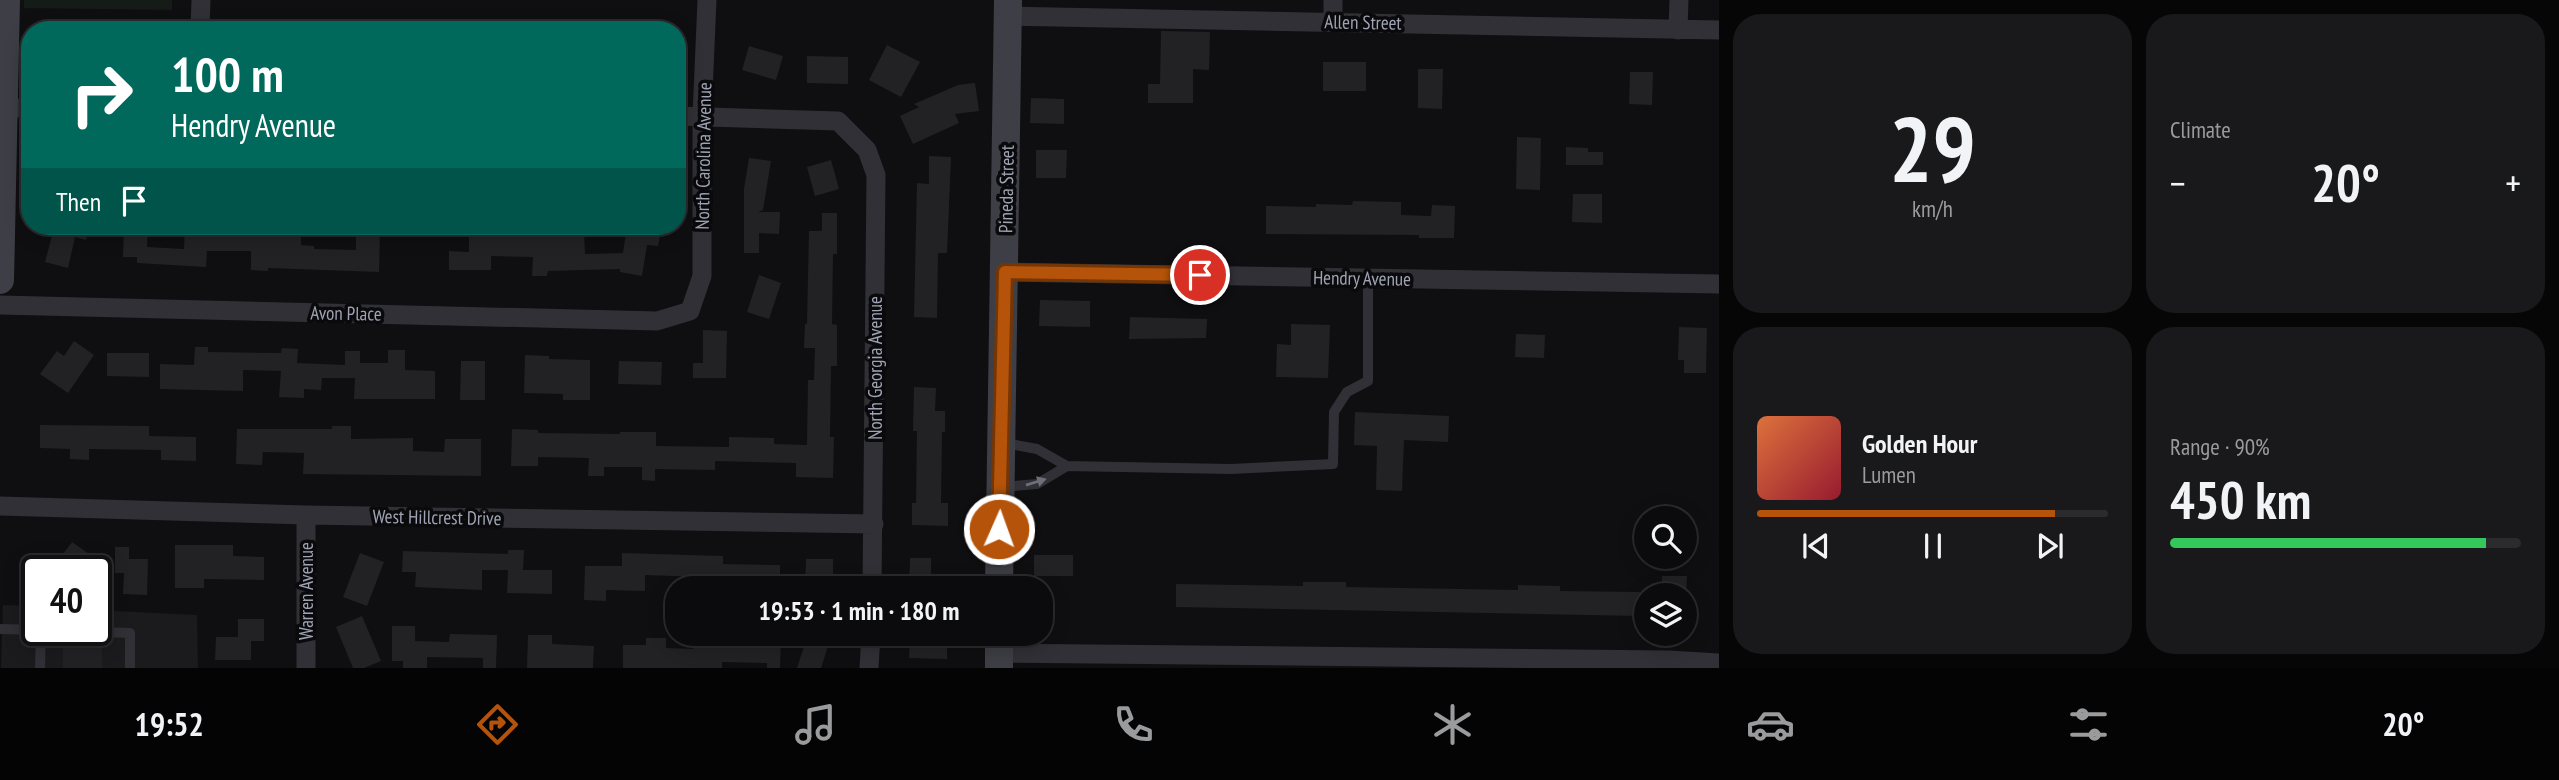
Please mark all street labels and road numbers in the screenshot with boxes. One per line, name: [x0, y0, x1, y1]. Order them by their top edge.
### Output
street label: Allen Street: [1324, 9, 1403, 35]
street label: North Carolina Avenue: [690, 82, 716, 230]
street label: Pineda Street: [993, 144, 1019, 233]
street label: Hendry Avenue: [1313, 265, 1411, 291]
street label: North Georgia Avenue: [863, 296, 887, 440]
street label: Avon Place: [310, 300, 382, 326]
street label: West Hillcrest Drive: [372, 504, 502, 530]
street label: Warren Avenue: [294, 542, 318, 640]

